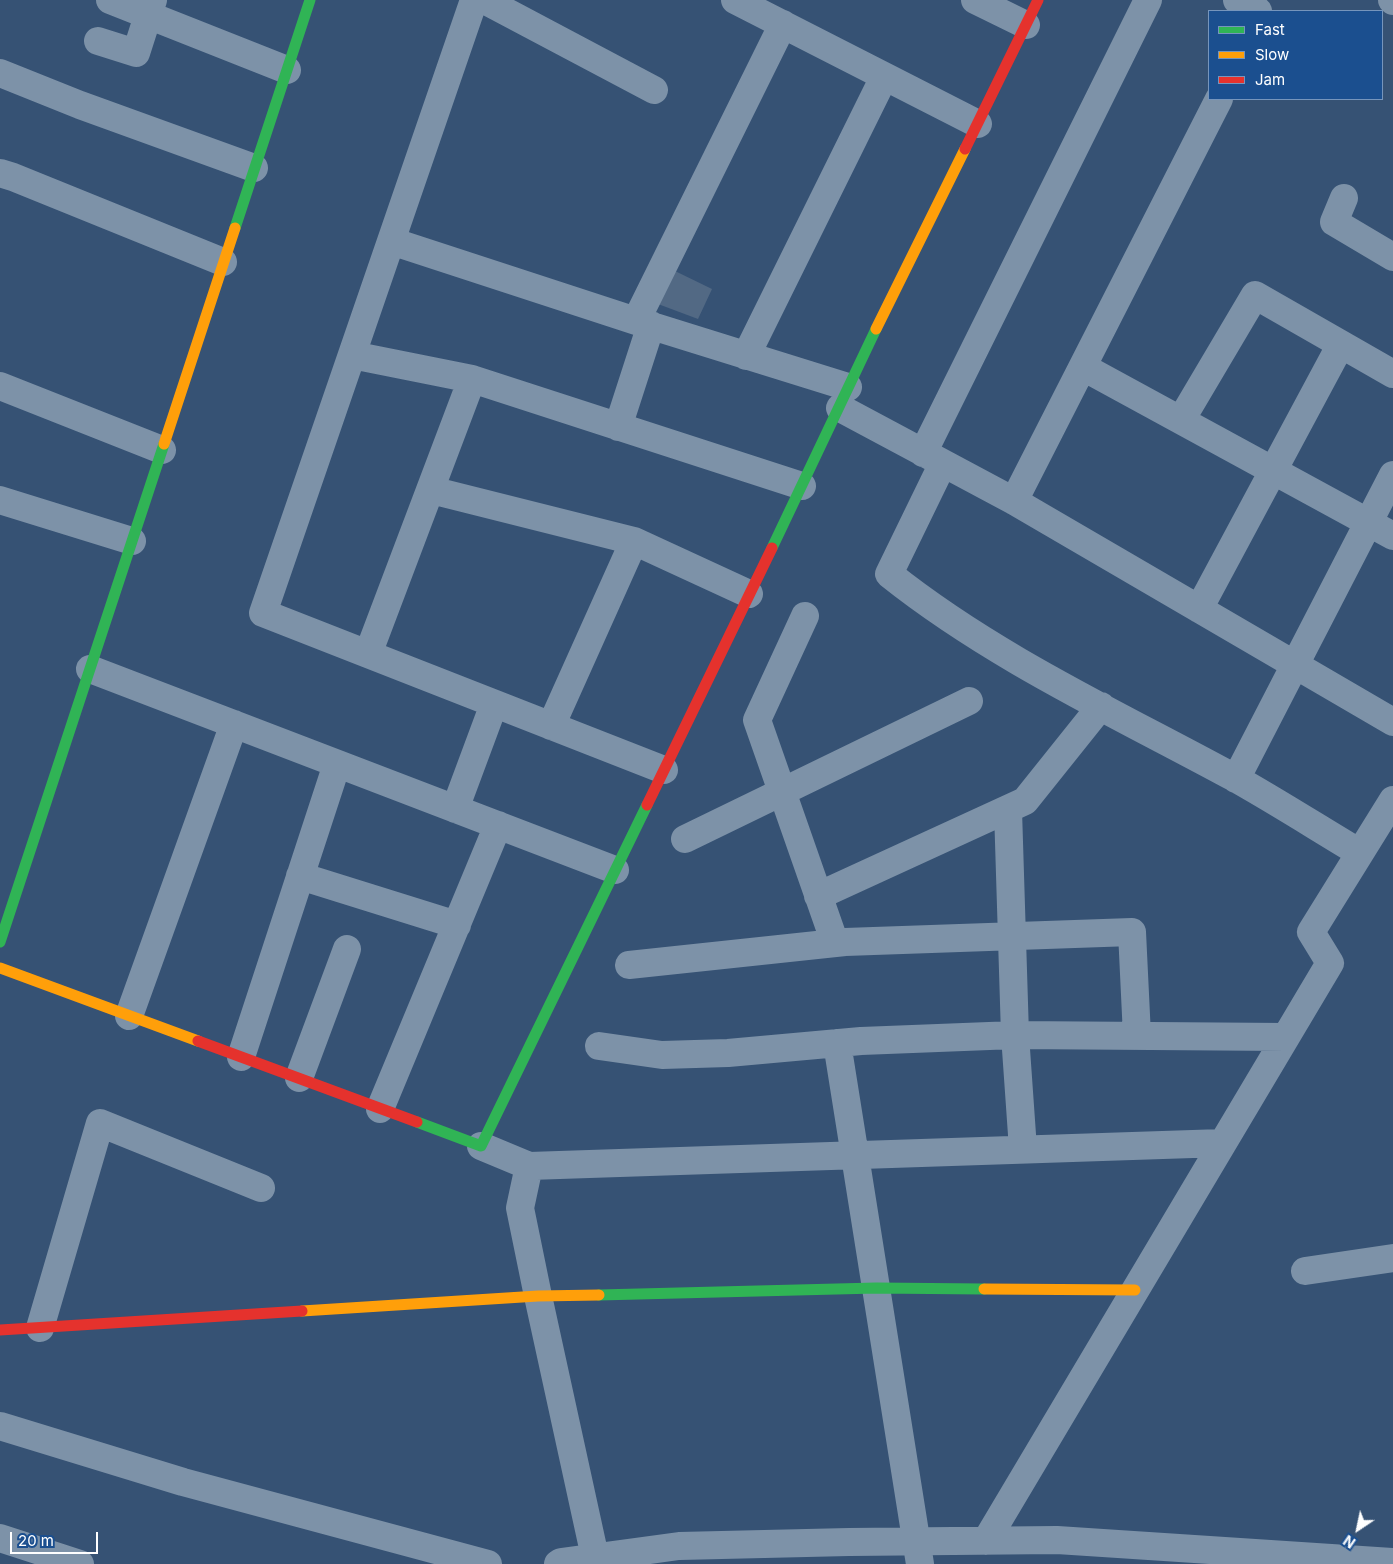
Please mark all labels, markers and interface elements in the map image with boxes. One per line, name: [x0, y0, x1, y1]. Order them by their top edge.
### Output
legend: [1208, 10, 1383, 100]
text: Fast: [1255, 20, 1285, 39]
text: Slow: [1255, 45, 1289, 64]
text: Jam: [1255, 70, 1285, 89]
north arrow: [1333, 1504, 1383, 1554]
scale bar: [12, 1522, 100, 1554]
text: 20 m: [18, 1531, 54, 1550]
text: N: [1340, 1532, 1359, 1552]

